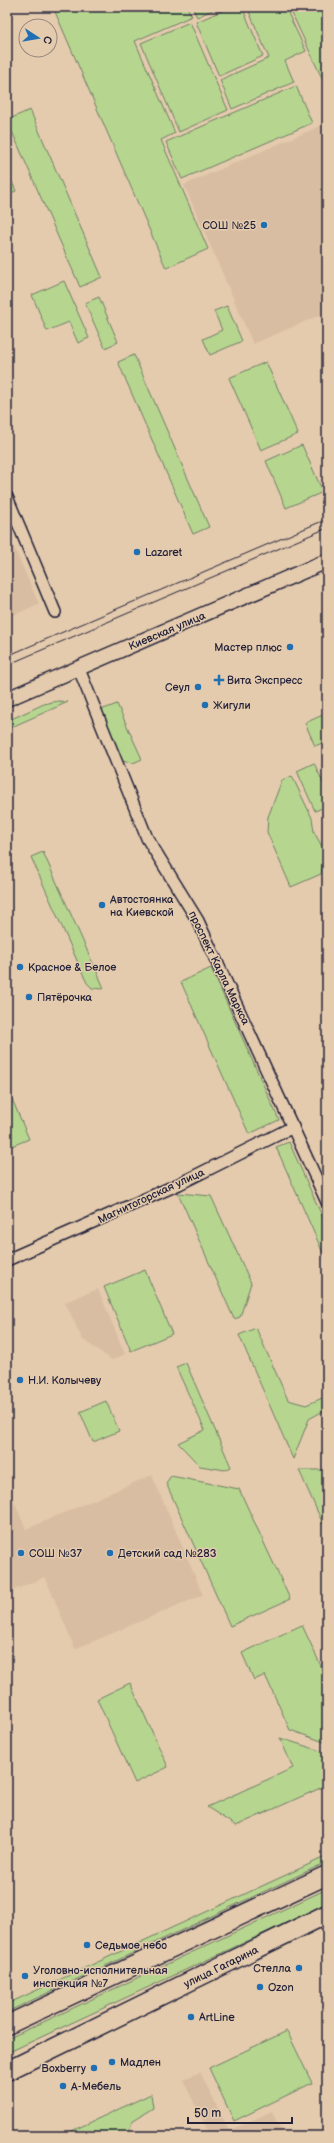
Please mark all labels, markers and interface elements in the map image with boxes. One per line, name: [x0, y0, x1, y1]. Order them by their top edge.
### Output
north arrow: [18, 18, 58, 58]
text: С: [40, 35, 54, 45]
place label: СОШ №25: [202, 219, 256, 232]
marker: СОШ №25: [259, 220, 269, 230]
place label: Lazaret: [145, 546, 183, 559]
marker: Lazaret: [132, 547, 142, 557]
street label: Киевская улица: [127, 609, 208, 653]
place label: Мастер плюс: [214, 641, 283, 654]
marker: Мастер плюс: [285, 642, 295, 652]
place label: Вита Экспресс: [227, 674, 303, 687]
marker: Вита Экспресс: [214, 675, 224, 685]
place label: Сеул: [165, 681, 190, 694]
marker: Сеул: [193, 682, 203, 692]
place label: Жигули: [213, 699, 251, 712]
marker: Жигули: [200, 700, 210, 710]
place label: Автостоянка на Киевской: [109, 893, 174, 919]
marker: Автостоянка на Киевской: [97, 900, 107, 910]
street label: проспект Карла Маркса: [186, 909, 252, 1027]
place label: Красное & Белое: [28, 961, 116, 974]
marker: Красное & Белое: [15, 962, 25, 972]
place label: Пятёрочка: [37, 991, 93, 1004]
marker: Пятёрочка: [24, 992, 34, 1002]
street label: Магнитогорская улица: [96, 1165, 207, 1226]
place label: Н.И. Колычеву: [28, 1374, 101, 1387]
marker: Н.И. Колычеву: [15, 1375, 25, 1385]
place label: СОШ №37: [29, 1547, 83, 1560]
place label: Детский сад №283: [118, 1547, 217, 1560]
marker: СОШ №37: [16, 1548, 26, 1558]
marker: Детский сад №283: [105, 1548, 115, 1558]
place label: Седьмое небо: [95, 1939, 167, 1952]
marker: Седьмое небо: [82, 1940, 92, 1950]
street label: улица Гагарина: [181, 1943, 261, 1991]
place label: Стелла: [253, 1962, 291, 1975]
marker: Стелла: [294, 1963, 304, 1973]
place label: Уголовно-исполнительная инспекция №7: [33, 1964, 168, 1990]
marker: Уголовно-исполнительная инспекция №7: [20, 1971, 30, 1981]
place label: Ozon: [268, 1981, 294, 1994]
marker: Ozon: [255, 1982, 265, 1992]
place label: ArtLine: [199, 2011, 235, 2024]
marker: ArtLine: [186, 2012, 196, 2022]
place label: Мадлен: [120, 2056, 161, 2069]
marker: Мадлен: [107, 2057, 117, 2067]
place label: Boxberry: [41, 2062, 86, 2075]
marker: Boxberry: [89, 2063, 99, 2073]
place label: А-Мебель: [70, 2080, 121, 2093]
marker: А-Мебель: [58, 2081, 68, 2091]
scale bar: [188, 2099, 292, 2125]
text: 50 m: [194, 2106, 221, 2121]

